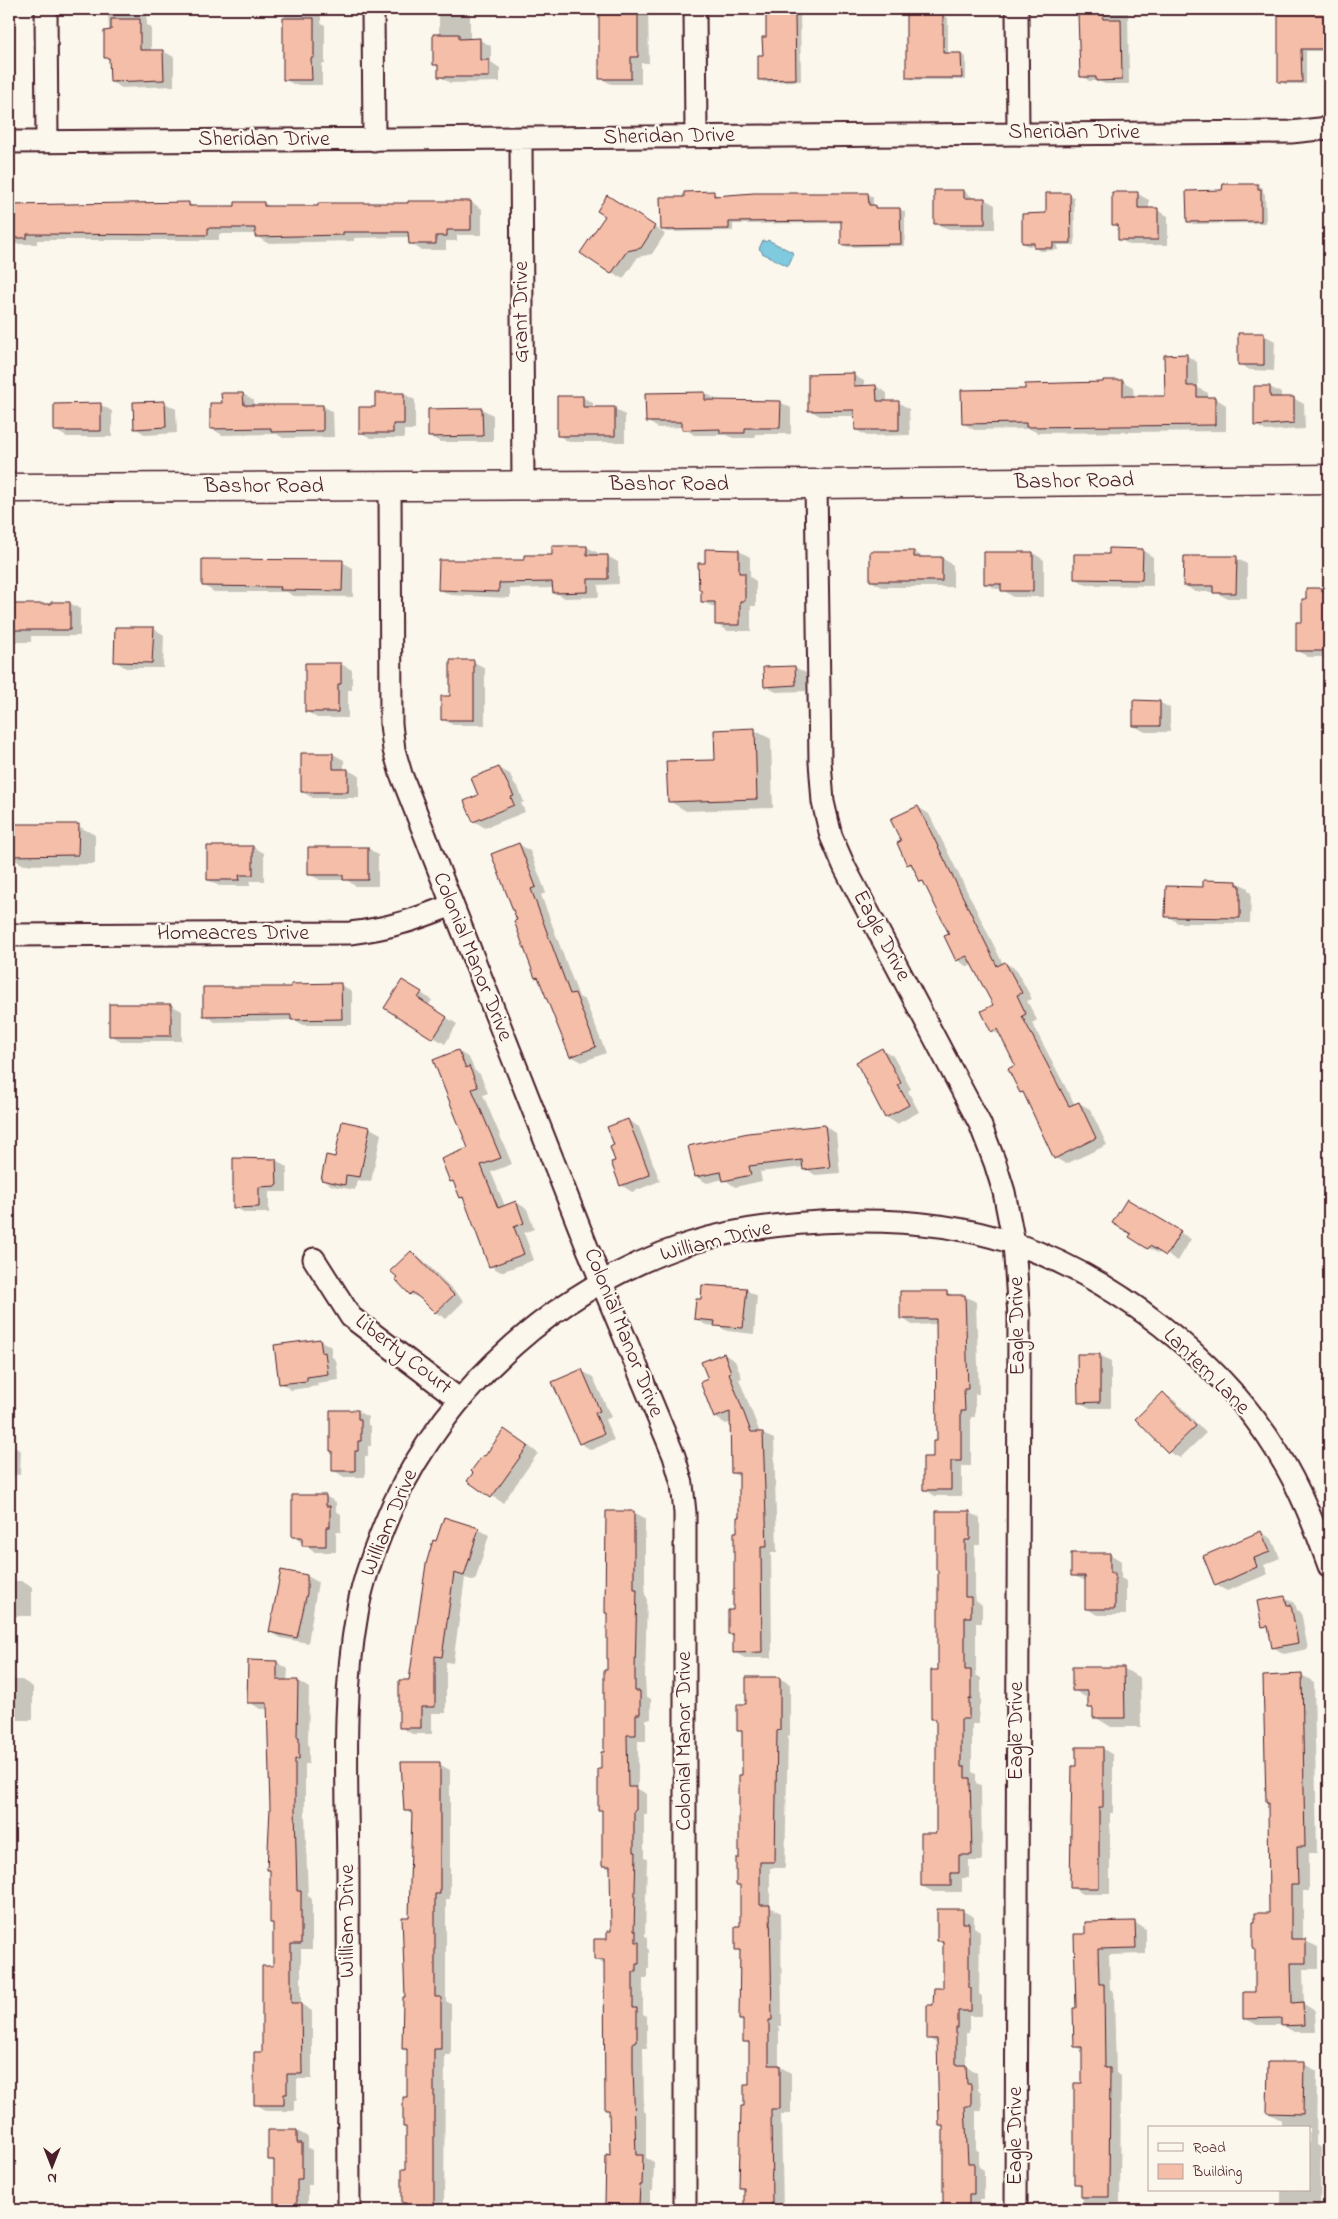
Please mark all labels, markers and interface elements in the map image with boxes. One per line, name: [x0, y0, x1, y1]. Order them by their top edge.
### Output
street label: Sheridan Drive: [1008, 117, 1140, 149]
street label: Sheridan Drive: [603, 120, 735, 154]
street label: Sheridan Drive: [198, 124, 330, 156]
street label: Grant Drive: [506, 261, 538, 363]
street label: Bashor Road: [1013, 465, 1134, 499]
street label: Bashor Road: [608, 469, 729, 501]
street label: Bashor Road: [203, 471, 324, 503]
street label: Colonial Manor Drive: [424, 868, 521, 1046]
street label: Eagle Drive: [843, 885, 918, 988]
street label: Homeacres Drive: [157, 918, 309, 950]
street label: William Drive: [657, 1213, 775, 1271]
street label: Colonial Manor Drive: [575, 1244, 672, 1422]
street label: Eagle Drive: [1001, 1276, 1036, 1376]
street label: Liberty Court: [347, 1307, 459, 1404]
street label: Lantern Lane: [1155, 1321, 1257, 1423]
street label: William Drive: [353, 1464, 427, 1582]
street label: Colonial Manor Drive: [669, 1651, 701, 1831]
street label: Eagle Drive: [1001, 1681, 1034, 1781]
street label: William Drive: [332, 1864, 364, 1978]
street label: Eagle Drive: [1000, 2086, 1033, 2186]
legend: [1148, 2126, 1310, 2192]
text: Road: [1193, 2137, 1226, 2159]
north arrow: [28, 2142, 78, 2192]
text: Building: [1192, 2161, 1242, 2184]
text: N: [47, 2167, 57, 2188]

